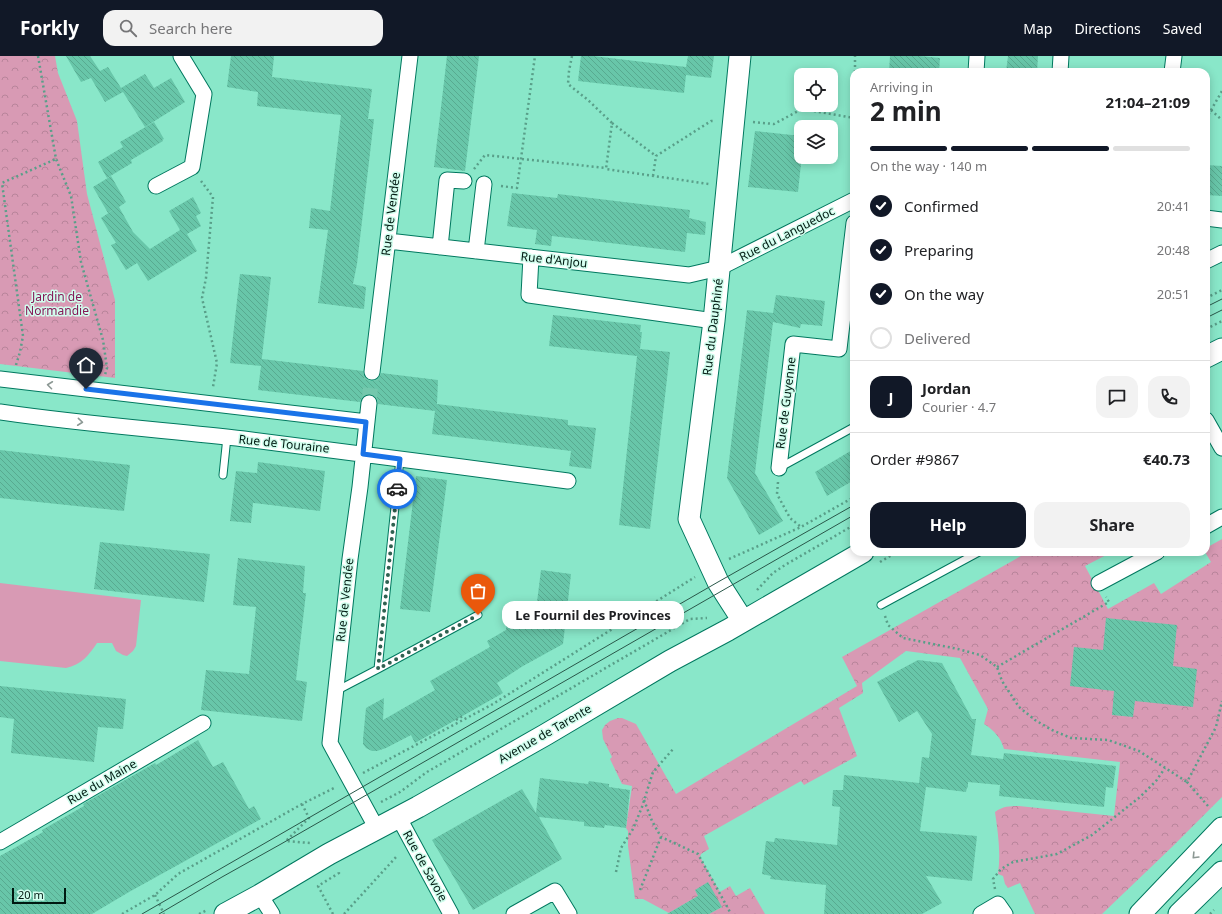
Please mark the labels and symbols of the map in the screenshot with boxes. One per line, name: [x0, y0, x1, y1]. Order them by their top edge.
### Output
street label: Rue de Vendée: [377, 171, 404, 257]
street label: Rue du Languedoc: [736, 202, 838, 265]
street label: Rue d'Anjou: [520, 248, 588, 271]
street label: Rue du Dauphiné: [698, 277, 727, 376]
park label: Jardin de Normandie: [25, 288, 89, 319]
pin: [69, 348, 103, 389]
street label: Rue de Guyenne: [771, 356, 800, 450]
one-way arrow: [47, 381, 53, 390]
one-way arrow: [77, 417, 83, 426]
street label: Rue de Touraine: [238, 430, 331, 457]
courier: [377, 469, 417, 509]
street label: Rue de Vendée: [332, 557, 357, 643]
pin: [461, 574, 495, 615]
callout: Le Fournil des Provinces: [502, 601, 684, 629]
street label: Avenue de Tarente: [495, 700, 595, 767]
street label: Rue du Maine: [64, 755, 140, 808]
street label: Rue de Savoie: [399, 827, 452, 904]
one-way arrow: [1192, 851, 1200, 859]
scale bar: [12, 886, 66, 905]

